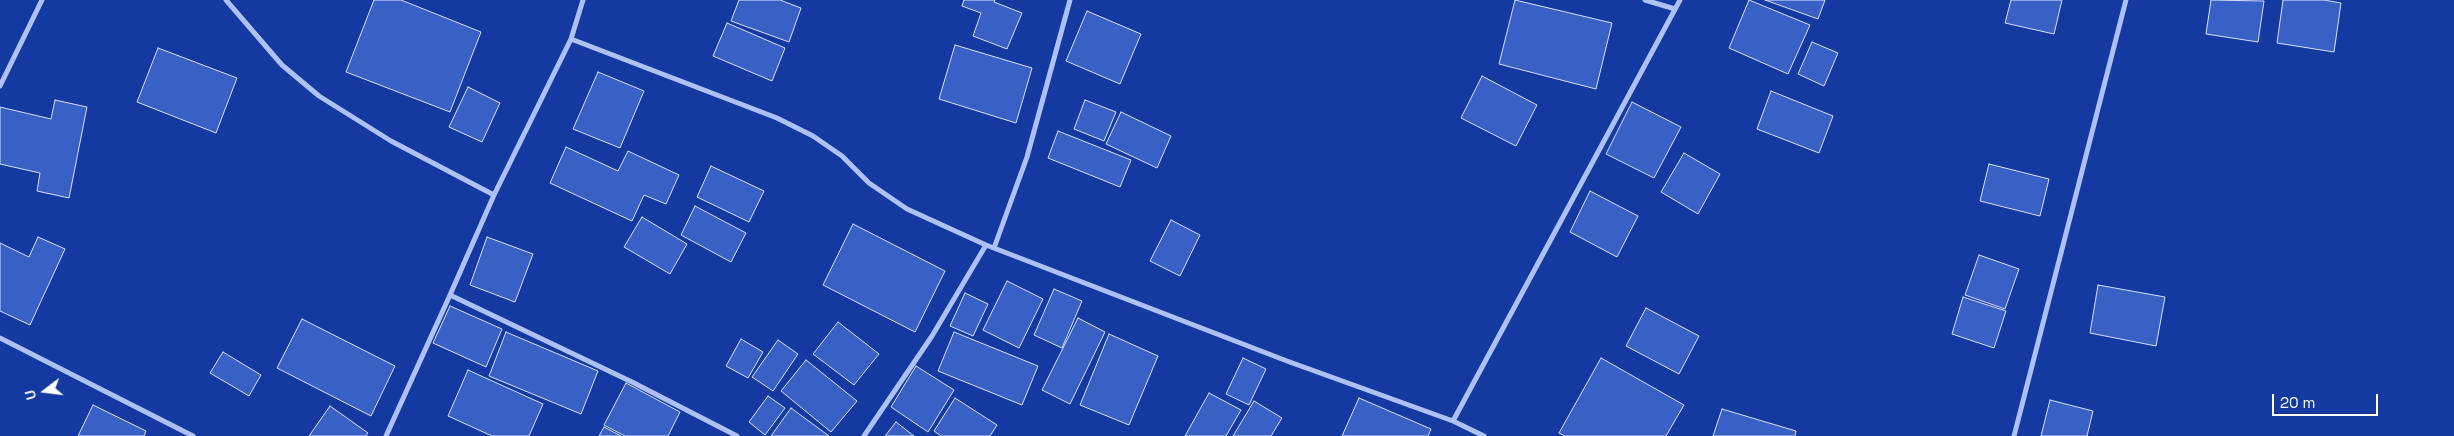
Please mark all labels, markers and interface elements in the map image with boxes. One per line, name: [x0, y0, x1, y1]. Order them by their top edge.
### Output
north arrow: [20, 366, 70, 416]
scale bar: [2274, 384, 2380, 416]
text: U: [21, 388, 40, 402]
text: 20 m: [2280, 393, 2315, 412]

